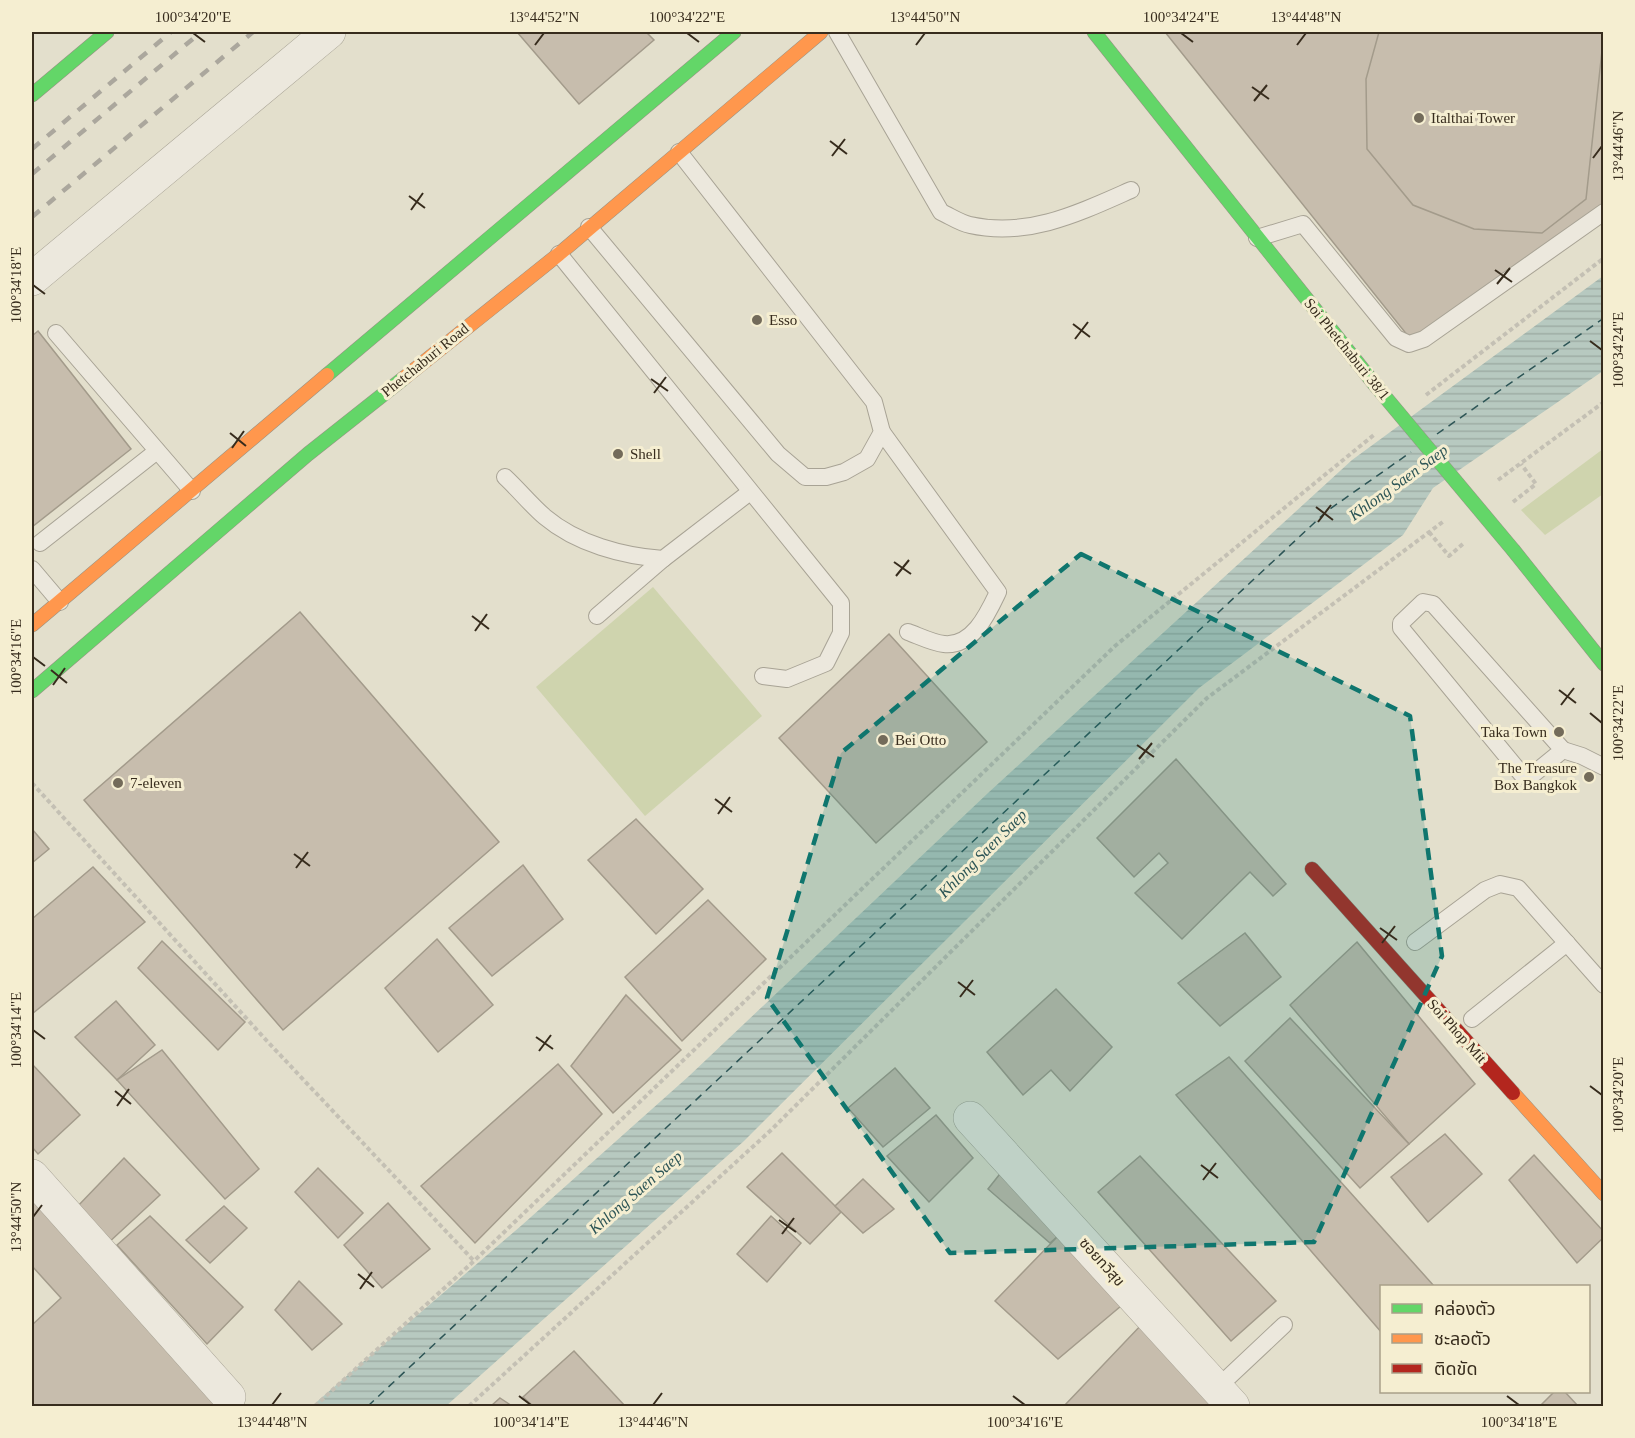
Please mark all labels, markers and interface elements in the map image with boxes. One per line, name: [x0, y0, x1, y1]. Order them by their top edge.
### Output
text: 100°34'20"E: [155, 9, 231, 25]
text: 13°44'52"N: [509, 9, 579, 25]
text: 100°34'22"E: [649, 9, 725, 25]
text: 13°44'50"N: [890, 9, 960, 25]
text: 100°34'24"E: [1143, 9, 1219, 25]
text: 13°44'48"N: [1271, 9, 1341, 25]
place label: Italthai Tower: [1431, 110, 1515, 126]
marker: Italthai Tower: [1412, 111, 1426, 125]
text: 13°44'46"N: [1610, 111, 1626, 181]
text: 100°34'18"E: [8, 247, 24, 323]
street label: Soi Phetchaburi 38/1: [1301, 295, 1393, 403]
place label: Esso: [769, 312, 797, 328]
text: 100°34'24"E: [1610, 312, 1626, 388]
marker: Esso: [750, 313, 764, 327]
street label: Phetchaburi Road: [378, 320, 472, 400]
water label: Khlong Saen Saep: [1345, 441, 1451, 525]
place label: Shell: [630, 446, 661, 462]
marker: Shell: [611, 447, 625, 461]
text: 100°34'16"E: [8, 619, 24, 695]
text: 100°34'22"E: [1610, 685, 1626, 761]
place label: Taka Town: [1481, 724, 1547, 740]
marker: Taka Town: [1552, 725, 1566, 739]
place label: Bei Otto: [895, 732, 946, 748]
marker: Bei Otto: [876, 733, 890, 747]
place label: The Treasure Box Bangkok: [1494, 760, 1577, 793]
marker: The Treasure Box Bangkok: [1582, 770, 1596, 784]
place label: 7-eleven: [130, 775, 182, 791]
marker: 7-eleven: [111, 776, 125, 790]
water label: Khlong Saen Saep: [934, 806, 1031, 902]
text: 100°34'14"E: [8, 992, 24, 1068]
street label: Soi Phop Mit: [1424, 996, 1490, 1067]
text: 100°34'20"E: [1610, 1057, 1626, 1133]
water label: Khlong Saen Saep: [585, 1147, 686, 1239]
text: 13°44'50"N: [8, 1182, 24, 1252]
street label: ซอยทวีสุข: [1076, 1235, 1128, 1290]
legend: [1380, 1285, 1590, 1393]
text: คล่องตัว: [1434, 1299, 1496, 1319]
text: ชะลอตัว: [1434, 1329, 1491, 1349]
text: ติดขัด: [1434, 1359, 1477, 1379]
text: 13°44'48"N: [237, 1414, 307, 1430]
text: 100°34'14"E: [493, 1414, 569, 1430]
text: 13°44'46"N: [618, 1414, 688, 1430]
text: 100°34'16"E: [987, 1414, 1063, 1430]
text: 100°34'18"E: [1481, 1414, 1557, 1430]

